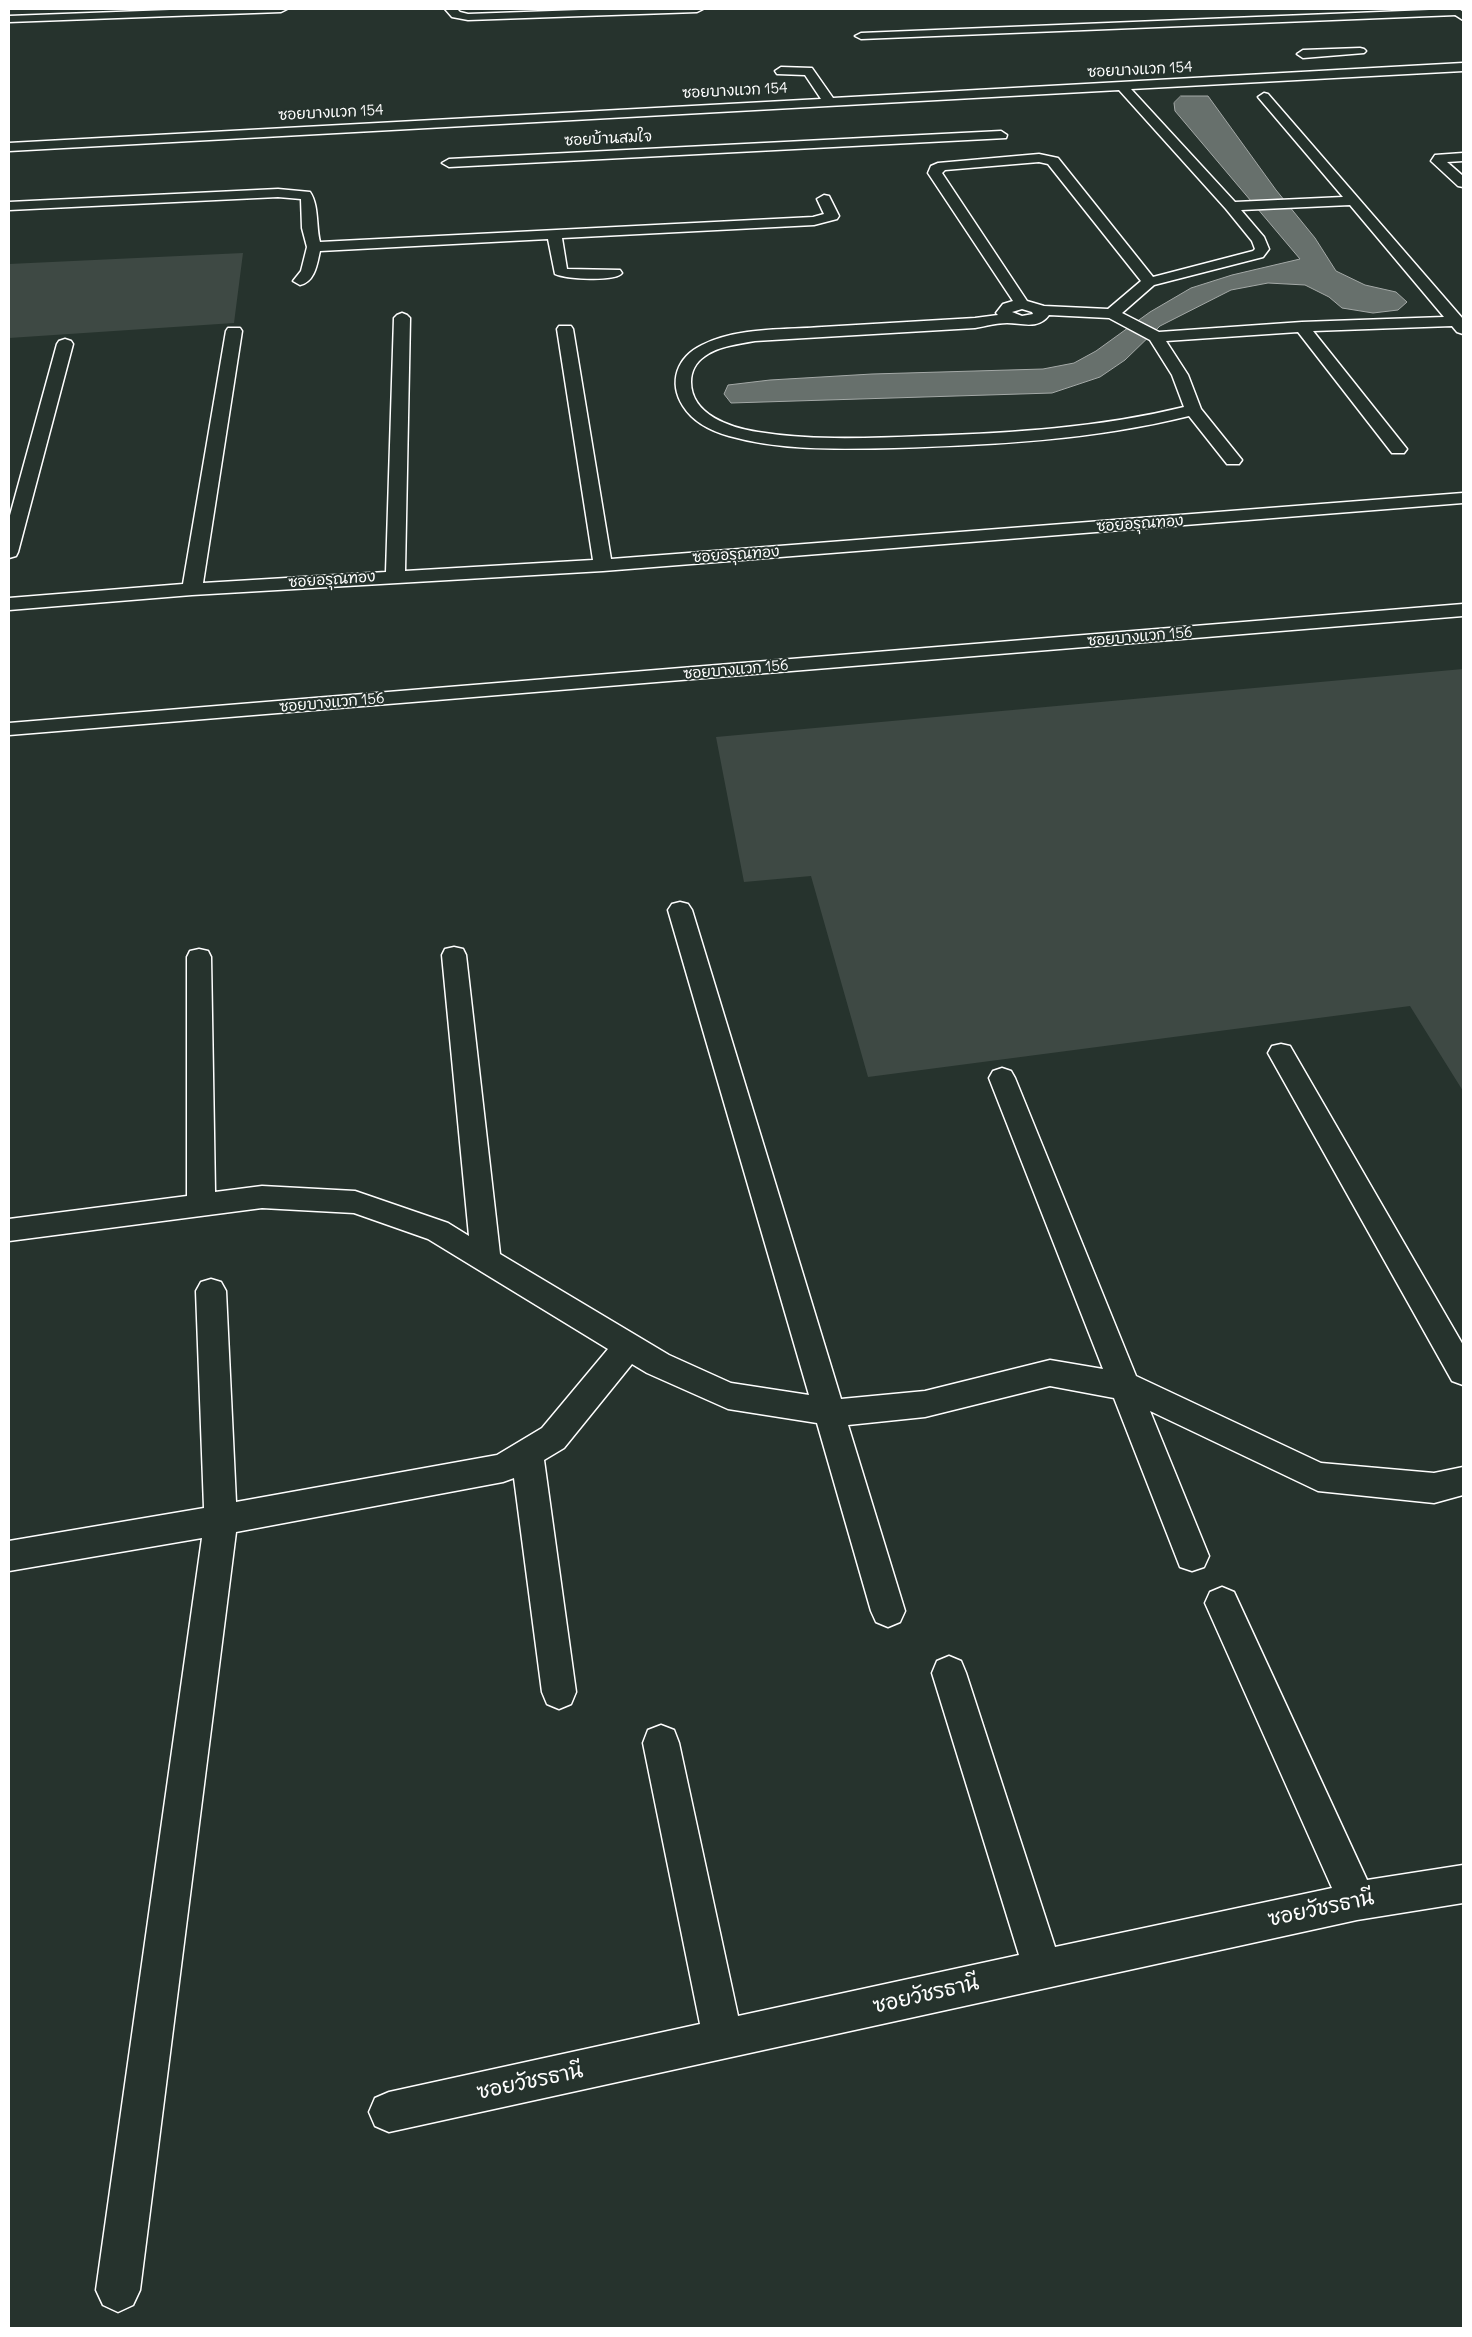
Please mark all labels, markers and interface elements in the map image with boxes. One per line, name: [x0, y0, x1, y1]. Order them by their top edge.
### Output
street label: ซอยบางแวก 154: [1087, 58, 1193, 82]
street label: ซอยบางแวก 154: [682, 79, 788, 103]
street label: ซอยบางแวก 154: [278, 101, 384, 125]
street label: ซอยบ้านสมใจ: [564, 128, 652, 150]
street label: ซอยอรุณทอง: [1096, 512, 1184, 536]
street label: ซอยอรุณทอง: [692, 543, 780, 567]
street label: ซอยอรุณทอง: [288, 568, 376, 592]
street label: ซอยบางแวก 156: [1087, 623, 1193, 651]
street label: ซอยบางแวก 156: [683, 656, 789, 684]
street label: ซอยบางแวก 156: [279, 689, 385, 717]
street label: ซอยวัชรธานี: [1266, 1885, 1376, 1933]
street label: ซอยวัชรธานี: [871, 1971, 981, 2019]
street label: ซอยวัชรธานี: [475, 2058, 585, 2106]

